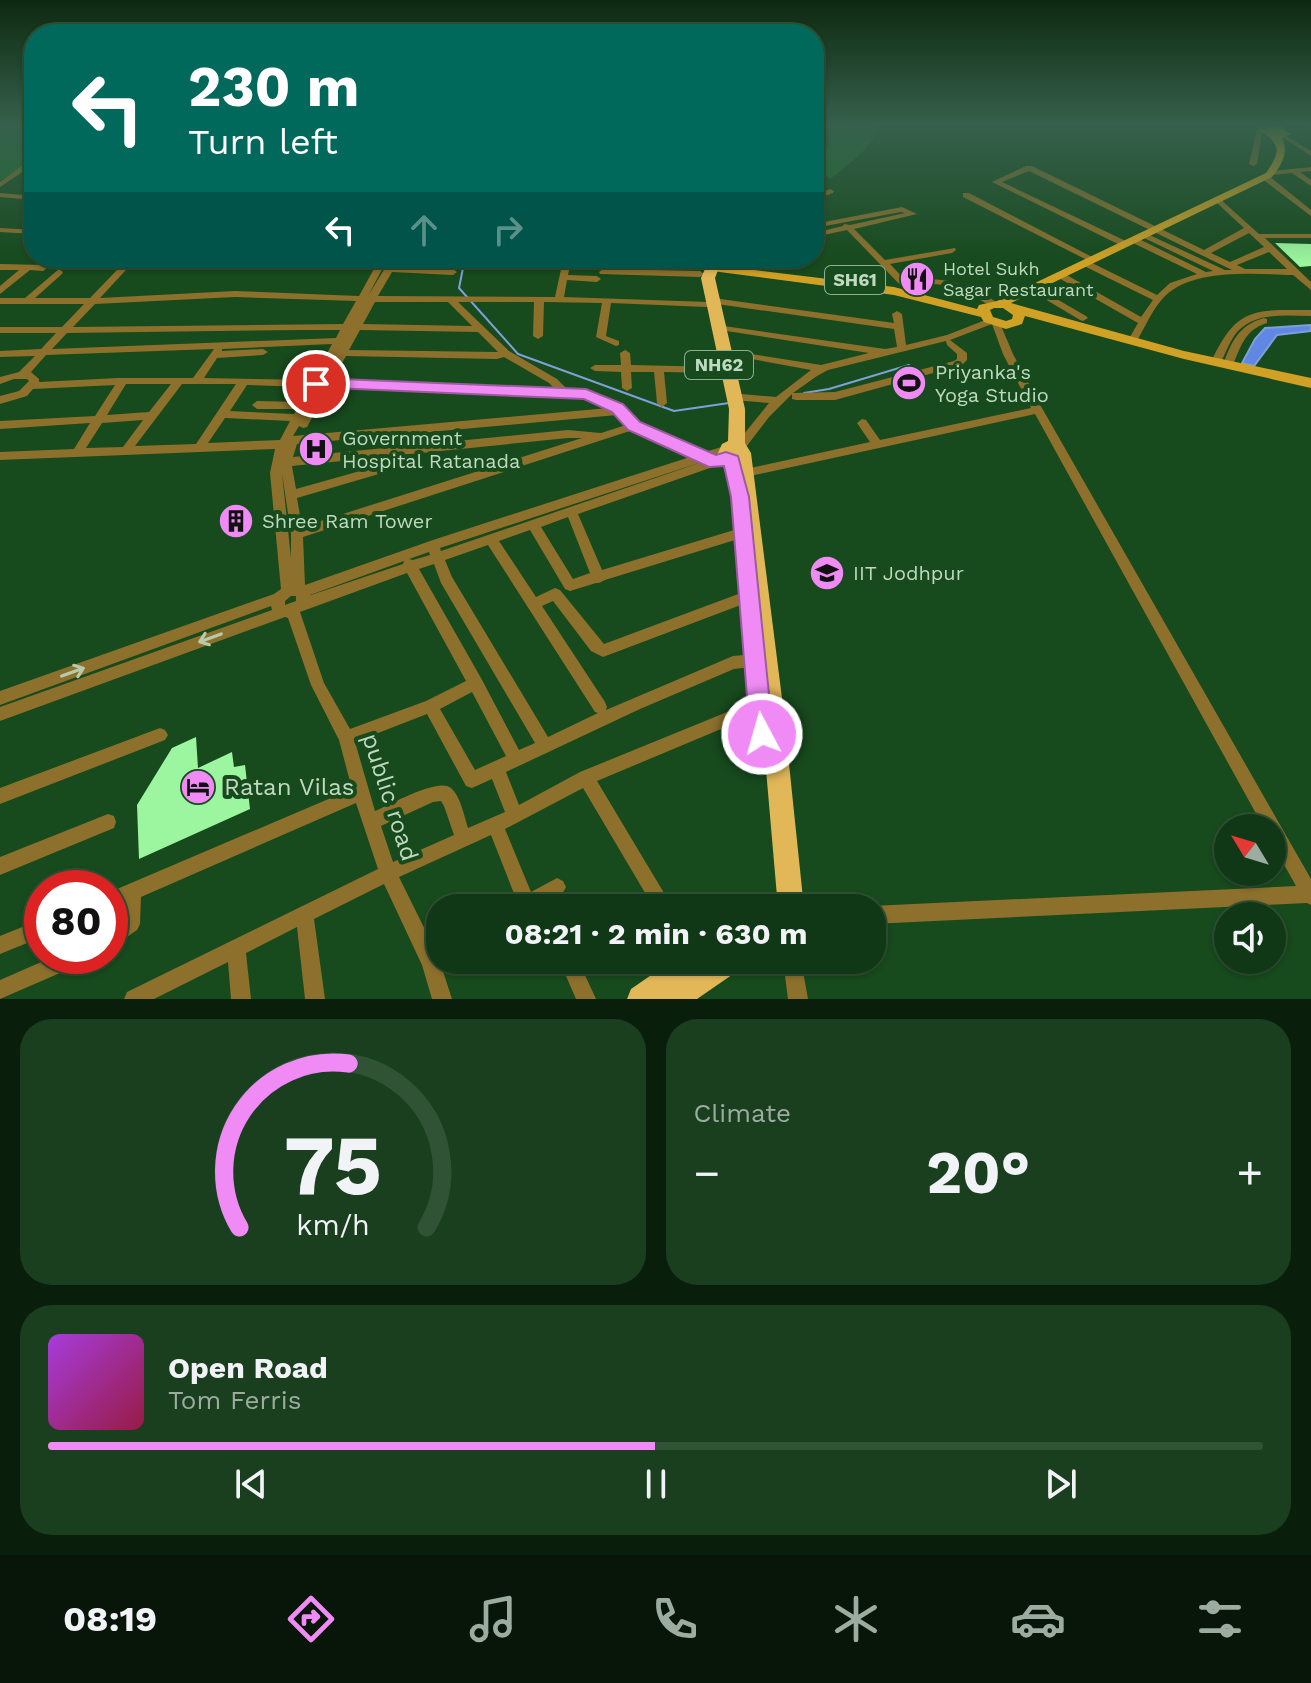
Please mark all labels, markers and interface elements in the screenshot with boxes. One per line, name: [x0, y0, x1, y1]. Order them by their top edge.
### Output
text: 230 m: [188, 54, 359, 120]
icon: left: [56, 56, 160, 160]
text: Turn left: [188, 121, 338, 163]
icon: left: [318, 208, 362, 252]
icon: ahead: [402, 208, 446, 252]
icon: right: [486, 208, 530, 252]
place label: Hotel Sukh Sagar Restaurant: [943, 258, 1094, 300]
restaurant icon: Hotel Sukh Sagar Restaurant: [898, 260, 936, 298]
road number: SH61: [825, 266, 885, 294]
pin: [282, 350, 350, 418]
road number: NH62: [685, 351, 753, 379]
place label: Priyanka's Yoga Studio: [935, 360, 1049, 407]
icon: arrive: [294, 362, 338, 406]
sports icon: Priyanka's Yoga Studio: [890, 364, 928, 402]
place label: Government Hospital Ratanada: [342, 426, 520, 473]
hospital icon: Government Hospital Ratanada: [297, 430, 335, 468]
building icon: Shree Ram Tower: [217, 502, 255, 540]
place label: Shree Ram Tower: [262, 509, 433, 533]
school or university icon: IIT Jodhpur: [808, 554, 846, 592]
place label: IIT Jodhpur: [853, 561, 964, 585]
one-way arrow: [197, 632, 222, 647]
one-way arrow: [61, 664, 85, 678]
position arrow: [720, 692, 804, 776]
street label: public road: [356, 730, 424, 864]
hotel icon: Ratan Vilas: [179, 768, 217, 806]
place label: Ratan Vilas: [224, 773, 354, 801]
north arrow: [1214, 814, 1286, 886]
map controls: [1214, 814, 1286, 974]
speed limit sign: 80: [24, 870, 128, 974]
button: sound: [1214, 902, 1286, 974]
text: 08:21 · 2 min · 630 m: [504, 916, 808, 951]
text: Climate: [694, 1098, 791, 1128]
text: 75: [284, 1117, 382, 1214]
text: 20°: [926, 1137, 1030, 1208]
text: −: [694, 1147, 720, 1199]
text: +: [1236, 1147, 1263, 1199]
text: km/h: [296, 1208, 370, 1242]
text: Open Road: [168, 1350, 328, 1385]
text: Tom Ferris: [168, 1385, 301, 1415]
icon: previous: [229, 1462, 273, 1506]
icon: pause: [634, 1462, 678, 1506]
icon: next: [1039, 1462, 1083, 1506]
icon: directions: [283, 1591, 339, 1647]
icon: music: [465, 1591, 521, 1647]
icon: phone: [647, 1591, 703, 1647]
icon: climate: [828, 1591, 884, 1647]
icon: car: [1010, 1591, 1066, 1647]
icon: filters: [1192, 1591, 1248, 1647]
text: 08:19: [63, 1598, 157, 1640]

